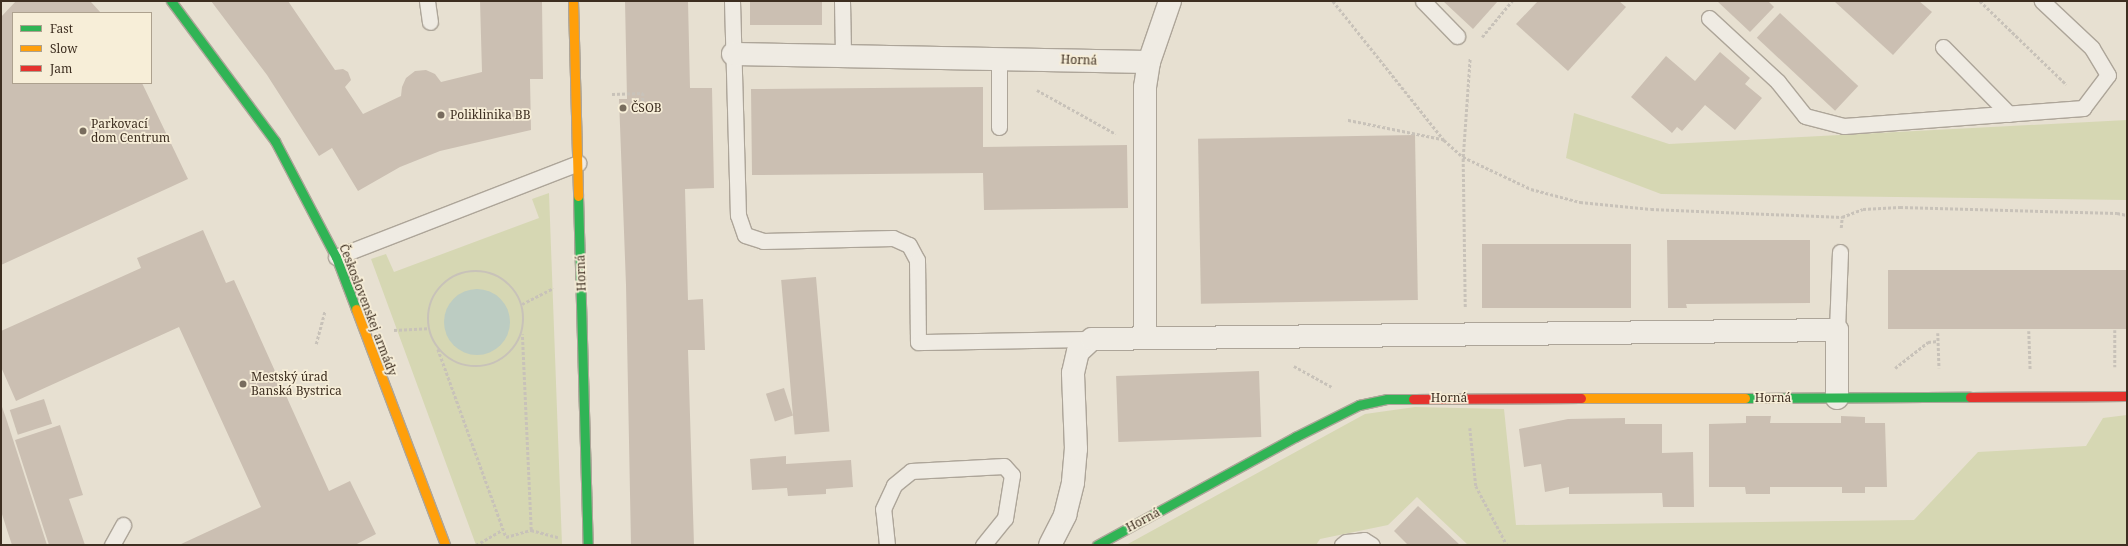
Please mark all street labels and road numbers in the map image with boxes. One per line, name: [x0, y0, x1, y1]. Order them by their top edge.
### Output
street label: Horná: [1060, 52, 1098, 68]
street label: Československej armády: [336, 242, 400, 378]
street label: Horná: [573, 254, 589, 292]
street label: Horná: [1431, 391, 1467, 405]
street label: Horná: [1755, 391, 1791, 405]
street label: Horná: [1123, 505, 1163, 535]

